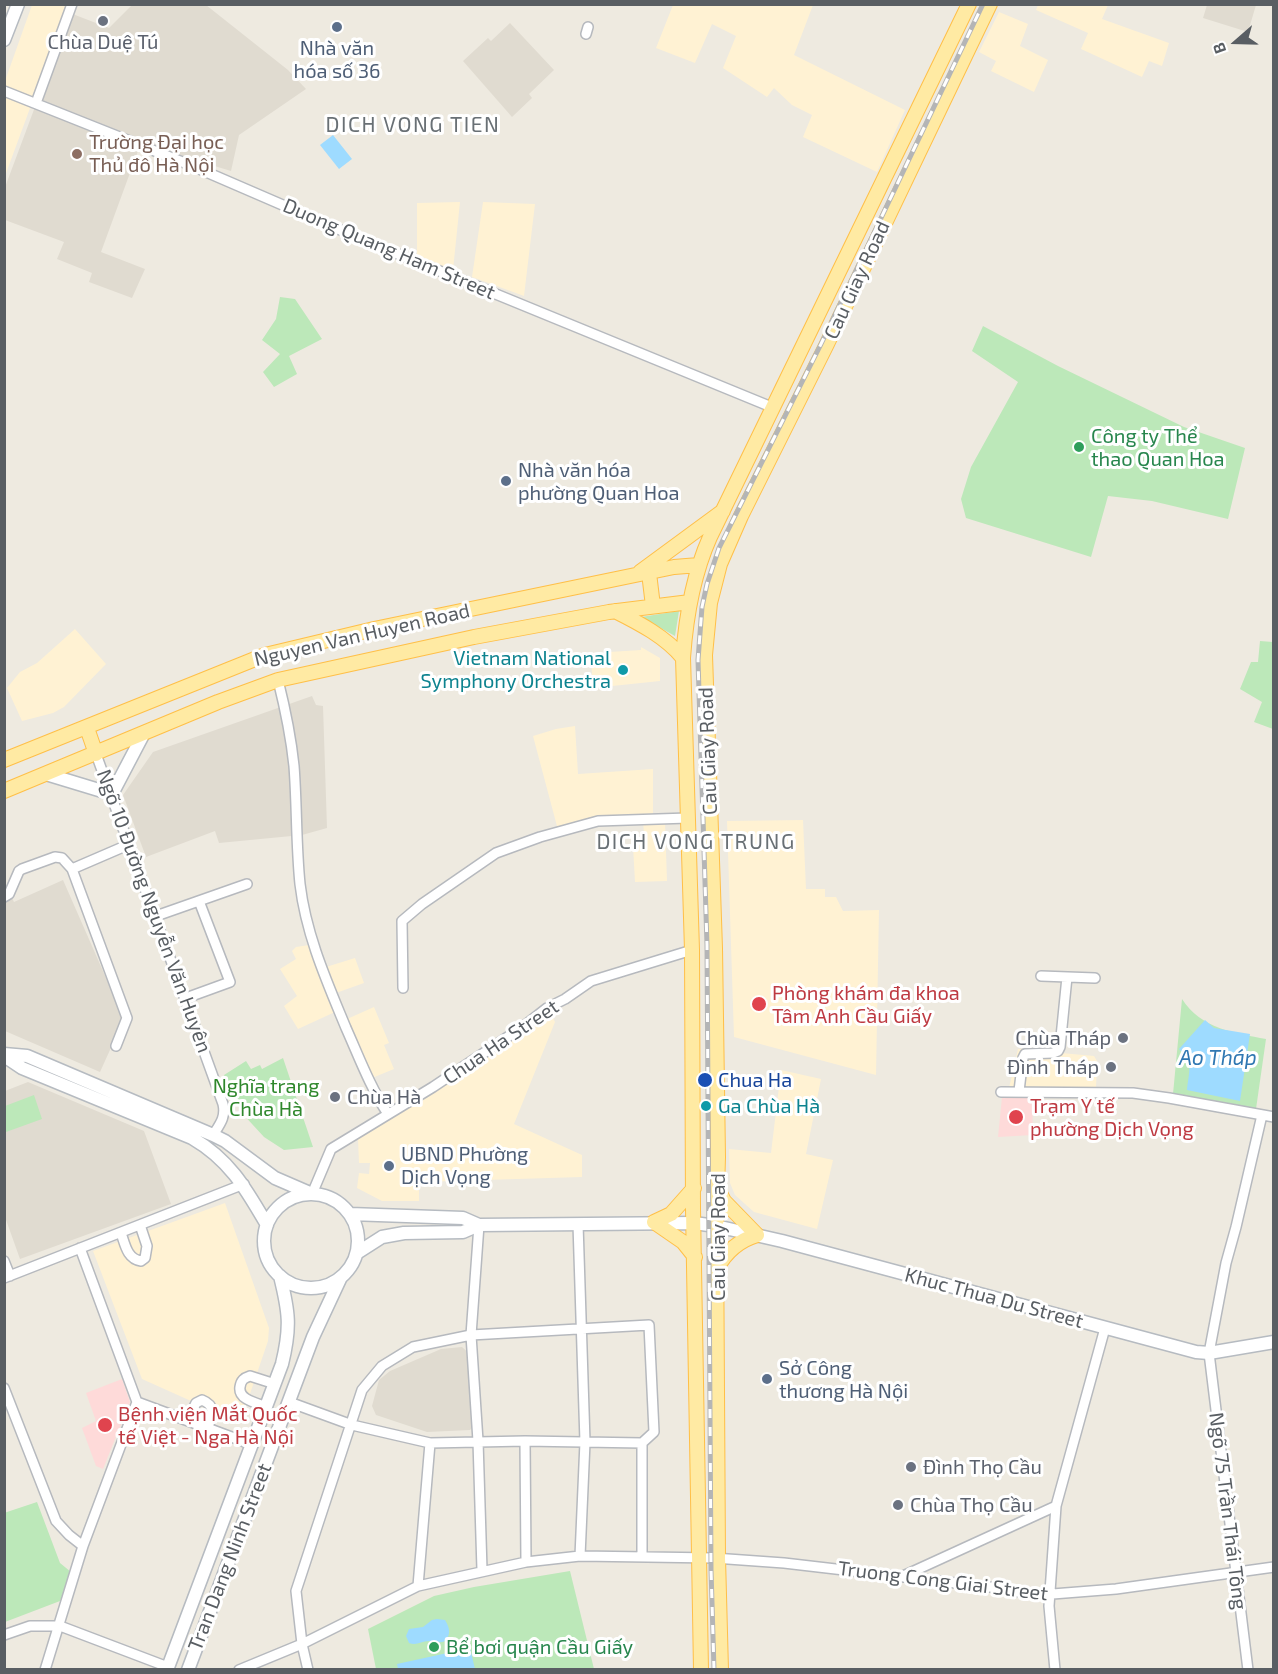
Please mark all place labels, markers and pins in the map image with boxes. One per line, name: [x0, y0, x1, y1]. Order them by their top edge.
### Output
marker: Chùa Duệ Tú: [96, 14, 110, 28]
marker: Nhà văn hóa số 36: [330, 20, 344, 34]
place label: Chùa Duệ Tú: [48, 30, 158, 54]
place label: Nhà văn hóa số 36: [294, 36, 380, 83]
place label: Trường Đại học Thủ đô Hà Nội: [89, 130, 224, 177]
marker: Trường Đại học Thủ đô Hà Nội: [70, 147, 84, 161]
place label: Công ty Thể thao Quan Hoa: [1091, 424, 1225, 471]
marker: Công ty Thể thao Quan Hoa: [1072, 440, 1086, 454]
place label: Nhà văn hóa phường Quan Hoa: [518, 458, 680, 505]
marker: Nhà văn hóa phường Quan Hoa: [499, 474, 513, 488]
place label: Vietnam National Symphony Orchestra: [421, 646, 611, 693]
marker: Vietnam National Symphony Orchestra: [616, 663, 630, 677]
place label: Phòng khám đa khoa Tâm Anh Cầu Giấy: [772, 981, 960, 1028]
marker: Phòng khám đa khoa Tâm Anh Cầu Giấy: [750, 995, 768, 1013]
place label: Chùa Tháp: [1015, 1026, 1111, 1050]
marker: Chùa Tháp: [1116, 1031, 1130, 1045]
place label: Đình Tháp: [1007, 1055, 1099, 1079]
marker: Đình Tháp: [1104, 1060, 1118, 1074]
place label: Chua Ha: [718, 1068, 792, 1092]
marker: Chua Ha: [696, 1071, 714, 1089]
place label: Chùa Hà: [347, 1085, 421, 1109]
marker: Chùa Hà: [328, 1090, 342, 1104]
place label: Ga Chùa Hà: [718, 1094, 820, 1118]
place label: Trạm Y tế phường Dịch Vọng: [1030, 1094, 1194, 1141]
marker: Ga Chùa Hà: [699, 1099, 713, 1113]
marker: Trạm Y tế phường Dịch Vọng: [1007, 1108, 1025, 1126]
place label: UBND Phường Dịch Vọng: [401, 1142, 528, 1189]
marker: UBND Phường Dịch Vọng: [382, 1159, 396, 1173]
place label: Sở Công thương Hà Nội: [779, 1356, 908, 1403]
marker: Sở Công thương Hà Nội: [760, 1372, 774, 1386]
place label: Bệnh viện Mắt Quốc tế Việt - Nga Hà Nội: [118, 1402, 298, 1449]
marker: Bệnh viện Mắt Quốc tế Việt - Nga Hà Nội: [96, 1416, 114, 1434]
place label: Đình Thọ Cầu: [923, 1455, 1042, 1479]
marker: Đình Thọ Cầu: [904, 1460, 918, 1474]
place label: Chùa Thọ Cầu: [910, 1493, 1033, 1517]
marker: Chùa Thọ Cầu: [891, 1498, 905, 1512]
place label: Bể bơi quận Cầu Giấy: [446, 1635, 633, 1659]
marker: Bể bơi quận Cầu Giấy: [427, 1640, 441, 1654]

